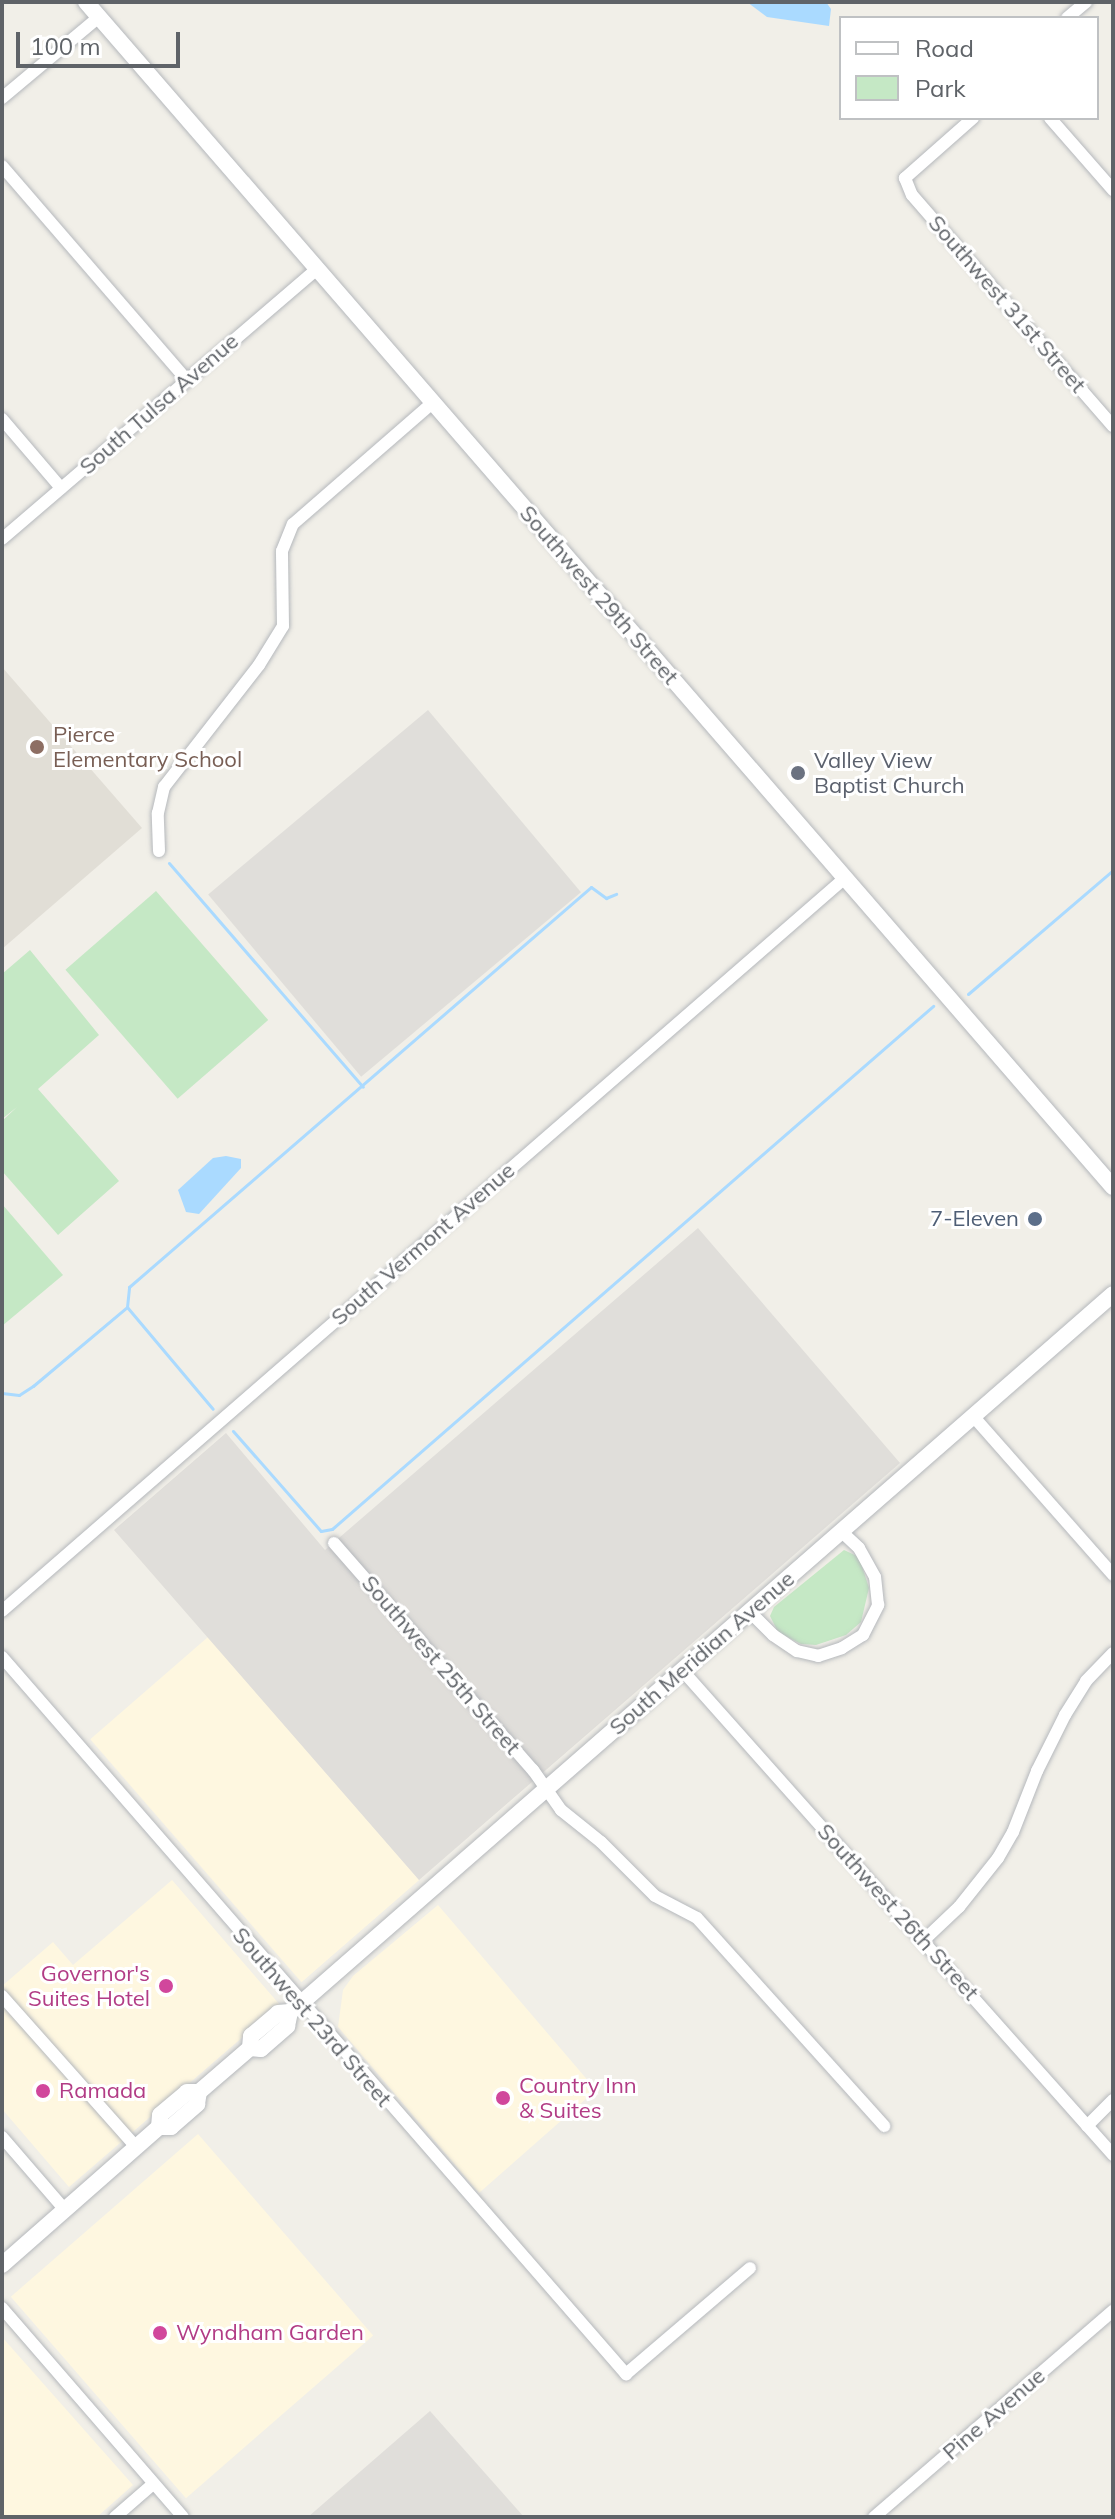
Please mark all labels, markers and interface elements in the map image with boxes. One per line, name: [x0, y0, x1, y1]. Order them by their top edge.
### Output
scale bar: [20, 16, 184, 66]
legend: [839, 16, 1099, 120]
text: 100 m: [30, 31, 101, 61]
text: Road: [915, 33, 974, 63]
text: Park: [915, 73, 966, 103]
street label: Southwest 31st Street: [923, 210, 1091, 398]
street label: South Tulsa Avenue: [74, 328, 244, 480]
street label: Southwest 29th Street: [514, 500, 684, 690]
place label: Pierce Elementary School: [53, 721, 242, 772]
marker: Pierce Elementary School: [28, 738, 46, 756]
place label: Valley View Baptist Church: [814, 747, 965, 798]
marker: Valley View Baptist Church: [789, 764, 807, 782]
street label: South Vermont Avenue: [326, 1157, 520, 1331]
place label: 7-Eleven: [930, 1206, 1019, 1232]
marker: 7-Eleven: [1026, 1210, 1044, 1228]
street label: South Meridian Avenue: [604, 1566, 800, 1740]
street label: Southwest 25th Street: [356, 1570, 526, 1760]
street label: Southwest 26th Street: [812, 1818, 984, 2006]
street label: Southwest 23rd Street: [227, 1922, 397, 2112]
place label: Governor's Suites Hotel: [28, 1960, 150, 2012]
marker: Governor's Suites Hotel: [157, 1977, 175, 1995]
place label: Country Inn & Suites: [519, 2072, 637, 2124]
place label: Ramada: [59, 2078, 146, 2104]
marker: Ramada: [34, 2082, 52, 2100]
marker: Country Inn & Suites: [494, 2089, 512, 2107]
place label: Wyndham Garden: [176, 2320, 364, 2346]
marker: Wyndham Garden: [151, 2324, 169, 2342]
street label: Pine Avenue: [937, 2362, 1051, 2466]

